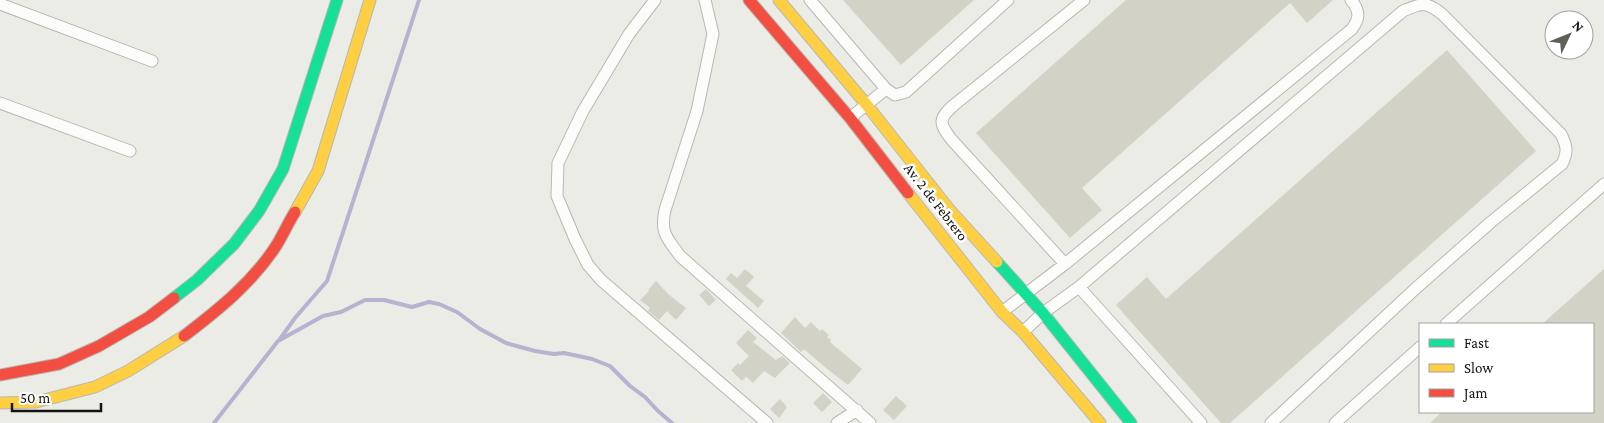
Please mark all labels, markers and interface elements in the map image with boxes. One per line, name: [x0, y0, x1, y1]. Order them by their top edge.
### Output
north arrow: [1544, 10, 1594, 60]
text: N: [1569, 17, 1588, 35]
street label: Av. 2 de Febrero: [901, 160, 971, 244]
legend: [1419, 323, 1594, 413]
text: Fast: [1464, 335, 1490, 351]
text: Slow: [1464, 360, 1494, 376]
scale bar: [12, 380, 101, 412]
text: Jam: [1462, 385, 1487, 402]
text: 50 m: [20, 390, 50, 406]

